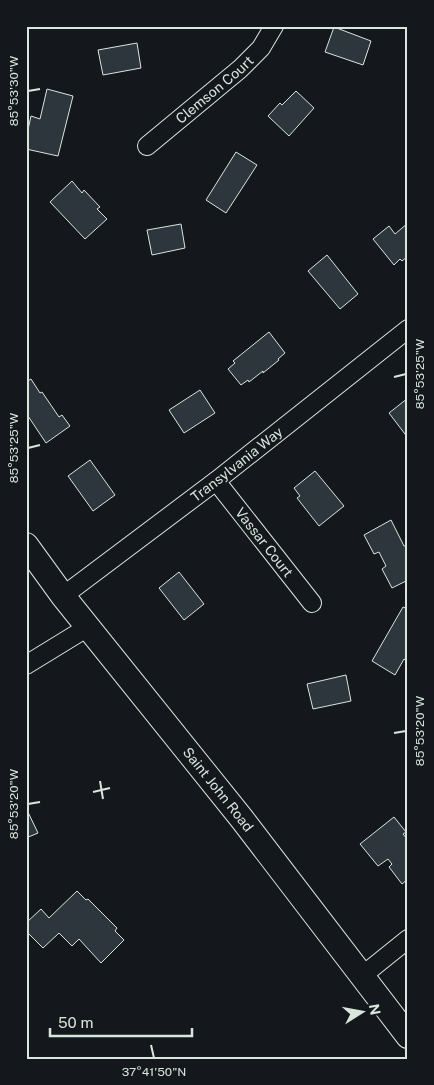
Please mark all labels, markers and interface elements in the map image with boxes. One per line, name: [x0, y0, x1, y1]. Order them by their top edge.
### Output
street label: Clemson Court: [173, 52, 257, 127]
text: 85°53'30"W: [7, 55, 21, 126]
text: 85°53'25"W: [413, 338, 427, 409]
text: 85°53'25"W: [7, 412, 21, 483]
street label: Transylvania Way: [188, 423, 286, 505]
street label: Vassar Court: [232, 504, 296, 580]
text: 85°53'20"W: [413, 695, 427, 766]
street label: Saint John Road: [180, 744, 257, 835]
text: 85°53'20"W: [7, 768, 21, 839]
north arrow: [336, 988, 386, 1038]
text: N: [366, 1003, 384, 1016]
scale bar: [50, 1005, 192, 1037]
text: 50 m: [58, 1014, 93, 1031]
text: 37°41'50"N: [122, 1065, 186, 1079]

